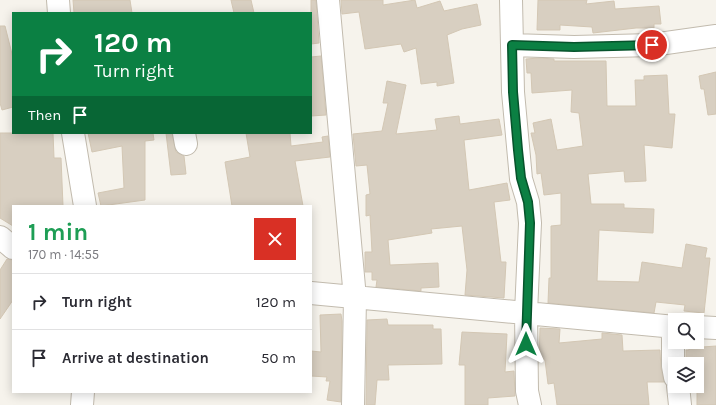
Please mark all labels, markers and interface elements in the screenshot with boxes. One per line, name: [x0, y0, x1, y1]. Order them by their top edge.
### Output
text: 120 m: [94, 26, 172, 59]
icon: right: [28, 28, 80, 80]
pin: [635, 28, 669, 62]
icon: arrive: [641, 34, 663, 56]
text: Turn right: [94, 60, 174, 82]
icon: arrive: [69, 104, 91, 126]
text: Then: [28, 106, 61, 124]
text: 1 min: [28, 218, 88, 246]
button: close: [254, 218, 296, 260]
text: 170 m · 14:55: [28, 247, 99, 262]
icon: right: [28, 291, 50, 313]
text: Turn right: [62, 293, 132, 311]
text: 120 m: [256, 293, 296, 311]
map controls: [668, 313, 704, 393]
button: search: [668, 313, 704, 349]
position arrow: [505, 323, 547, 365]
icon: arrive: [28, 347, 50, 369]
text: Arrive at destination: [62, 349, 209, 367]
text: 50 m: [261, 349, 296, 367]
button: layers: [668, 357, 704, 393]

